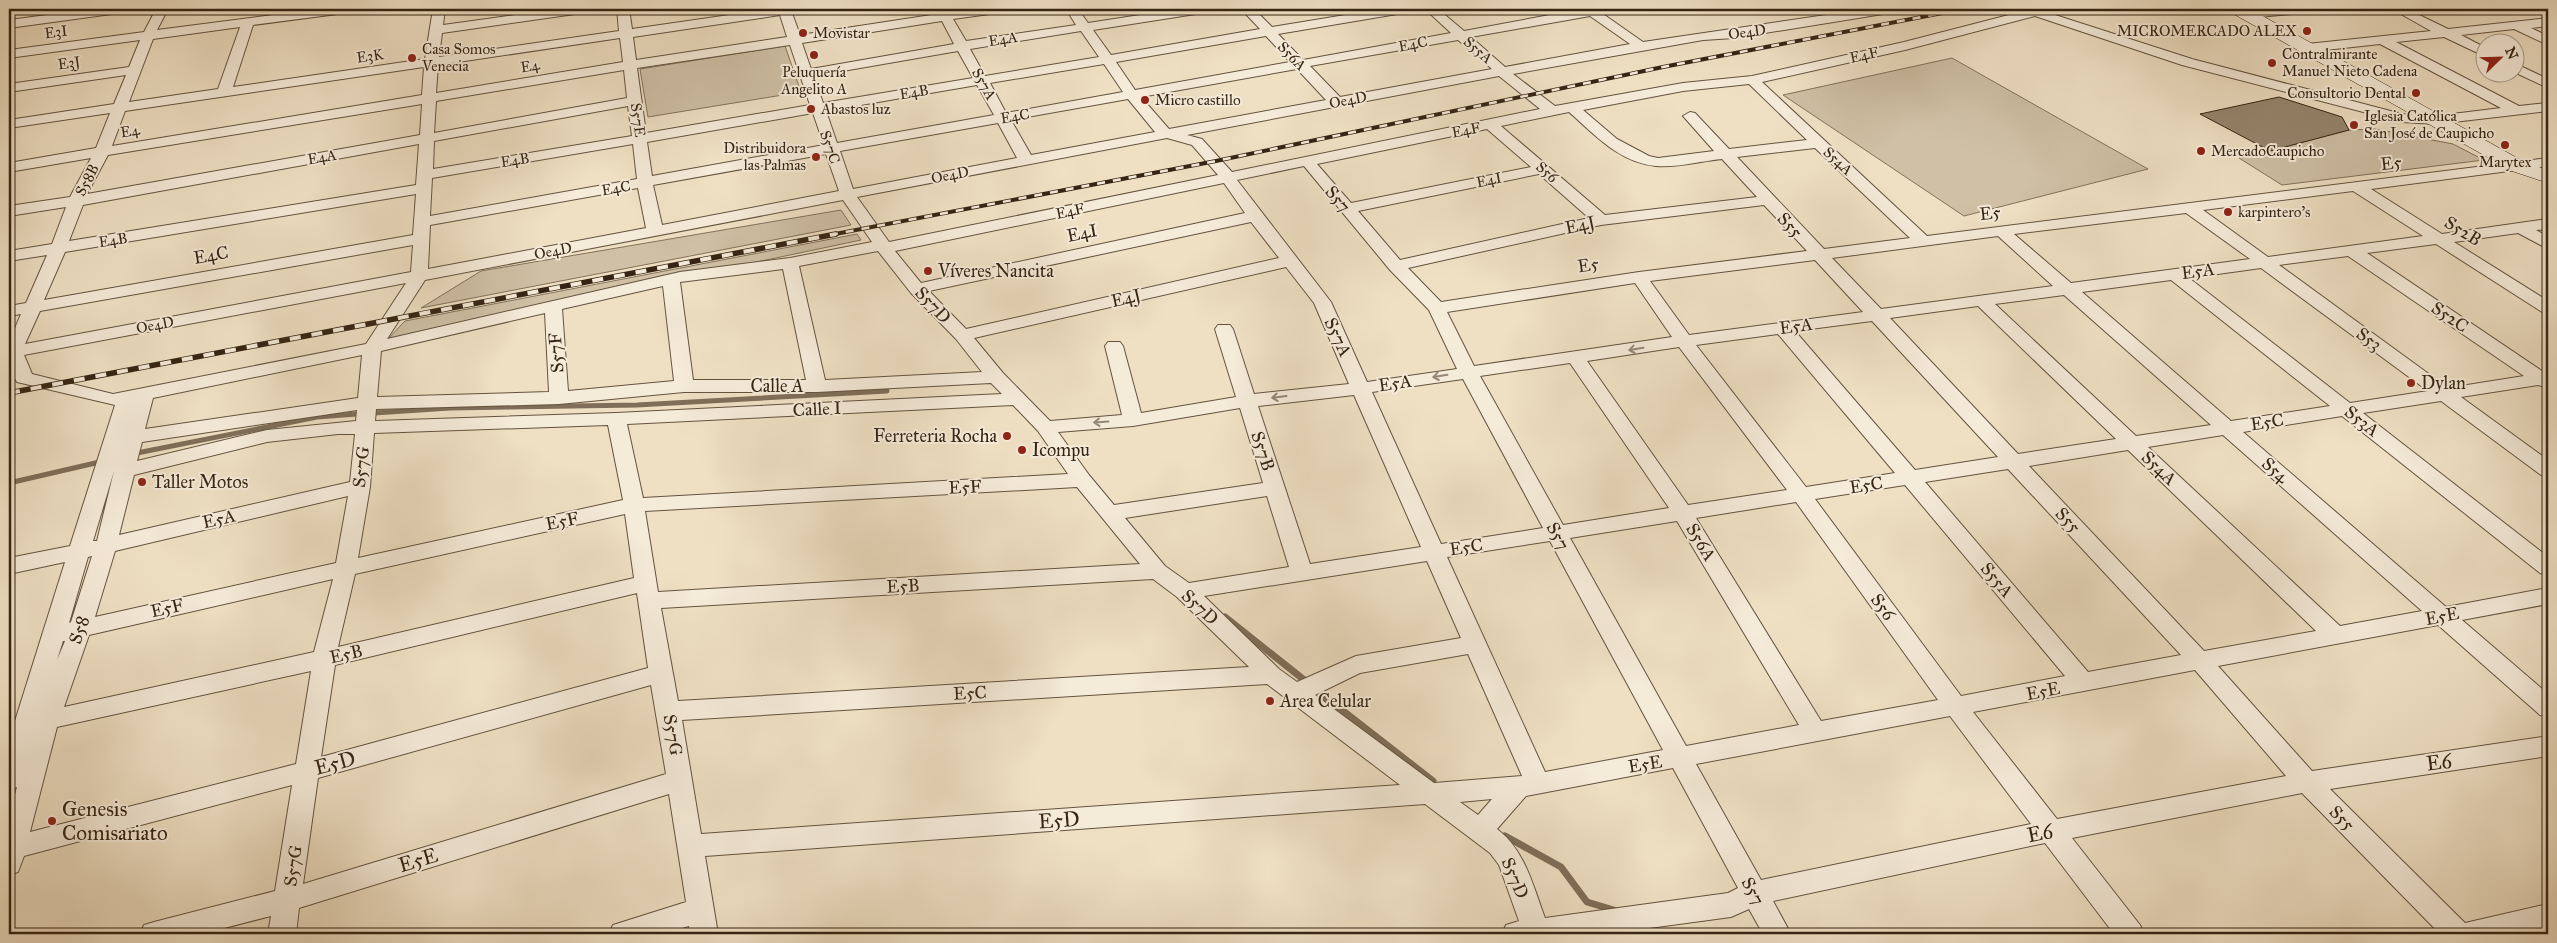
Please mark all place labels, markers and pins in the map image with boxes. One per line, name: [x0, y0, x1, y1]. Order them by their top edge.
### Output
place label: MICROMERCADO ALEX: [2117, 22, 2297, 40]
place label: Movistar: [813, 24, 870, 42]
marker: MICROMERCADO ALEX: [2301, 25, 2313, 37]
marker: Movistar: [797, 27, 809, 39]
place label: Casa Somos Venecia: [421, 40, 496, 75]
place label: Contralmirante Manuel Nieto Cadena: [2282, 45, 2418, 80]
marker: Peluquería Angelito A: [808, 49, 820, 61]
marker: Casa Somos Venecia: [406, 52, 418, 64]
marker: Contralmirante Manuel Nieto Cadena: [2266, 57, 2278, 69]
place label: Peluquería Angelito A: [780, 63, 847, 98]
place label: Consultorio Dental: [2287, 84, 2407, 102]
marker: Consultorio Dental: [2410, 87, 2422, 99]
place label: Micro castillo: [1155, 91, 1241, 109]
marker: Micro castillo: [1139, 94, 1151, 106]
place label: Abastos luz: [820, 100, 891, 118]
marker: Abastos luz: [805, 103, 817, 115]
place label: Iglesia Católica San José de Caupicho: [2364, 107, 2494, 143]
marker: Iglesia Católica San José de Caupicho: [2348, 119, 2360, 131]
place label: Distribuidora las Palmas: [723, 139, 807, 174]
marker: Marytex: [2499, 139, 2511, 151]
place label: MercadoCaupicho: [2211, 142, 2325, 160]
marker: MercadoCaupicho: [2195, 145, 2207, 157]
marker: Distribuidora las Palmas: [810, 151, 822, 163]
place label: Marytex: [2479, 153, 2532, 171]
place label: karpintero's: [2238, 203, 2310, 221]
marker: karpintero's: [2222, 206, 2234, 218]
place label: Víveres Nancita: [937, 260, 1054, 282]
marker: Víveres Nancita: [922, 265, 934, 277]
place label: Dylan: [2421, 372, 2466, 394]
marker: Dylan: [2405, 377, 2417, 389]
place label: Ferreteria Rocha: [873, 425, 997, 447]
marker: Ferreteria Rocha: [1001, 430, 1013, 442]
place label: Icompu: [1032, 439, 1090, 461]
marker: Icompu: [1016, 444, 1028, 456]
place label: Taller Motos: [152, 471, 248, 493]
marker: Taller Motos: [136, 476, 148, 488]
place label: Area Celular: [1279, 690, 1371, 712]
marker: Area Celular: [1264, 695, 1276, 707]
place label: Genesis Comisariato: [62, 796, 168, 846]
marker: Genesis Comisariato: [46, 815, 58, 827]

